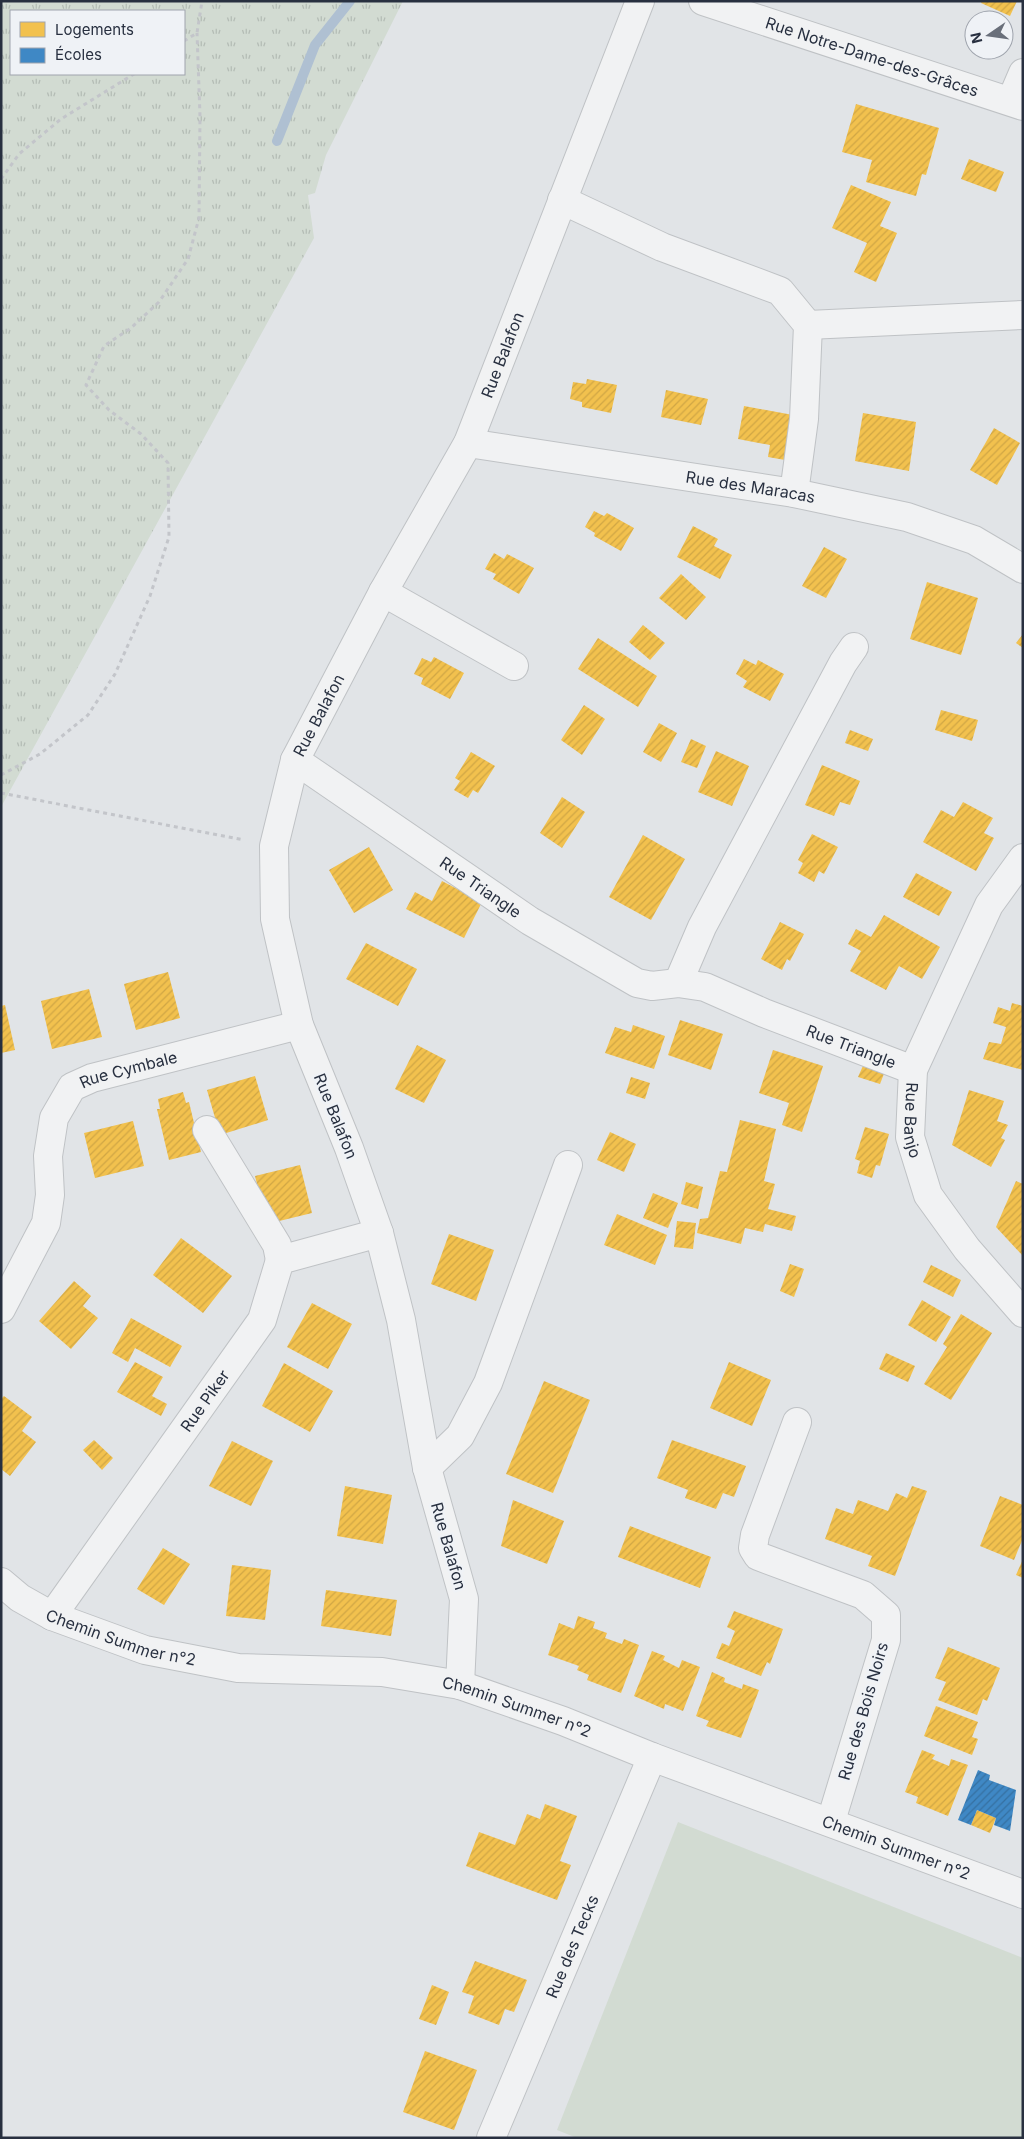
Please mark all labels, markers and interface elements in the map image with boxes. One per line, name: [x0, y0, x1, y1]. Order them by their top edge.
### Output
legend: [10, 10, 185, 75]
north arrow: [964, 10, 1014, 60]
street label: Rue Notre-Dame-des-Grâces: [762, 12, 980, 100]
text: Logements: [55, 20, 134, 39]
text: Écoles: [55, 45, 102, 64]
street label: Rue Balafon: [477, 309, 528, 401]
street label: Rue des Maracas: [685, 467, 817, 507]
street label: Rue Balafon: [289, 670, 348, 760]
street label: Rue Triangle: [436, 852, 525, 922]
street label: Rue Triangle: [803, 1020, 899, 1073]
street label: Rue Cymbale: [76, 1047, 179, 1092]
street label: Rue Balafon: [310, 1070, 362, 1162]
street label: Rue Banjo: [900, 1082, 926, 1160]
street label: Rue Piker: [176, 1366, 234, 1436]
street label: Rue Balafon: [427, 1500, 471, 1592]
street label: Chemin Summer n°2: [43, 1605, 198, 1670]
street label: Rue des Bois Noirs: [834, 1640, 892, 1782]
street label: Chemin Summer n°2: [441, 1672, 594, 1741]
street label: Chemin Summer n°2: [819, 1811, 973, 1884]
street label: Rue des Tecks: [541, 1892, 603, 2001]

